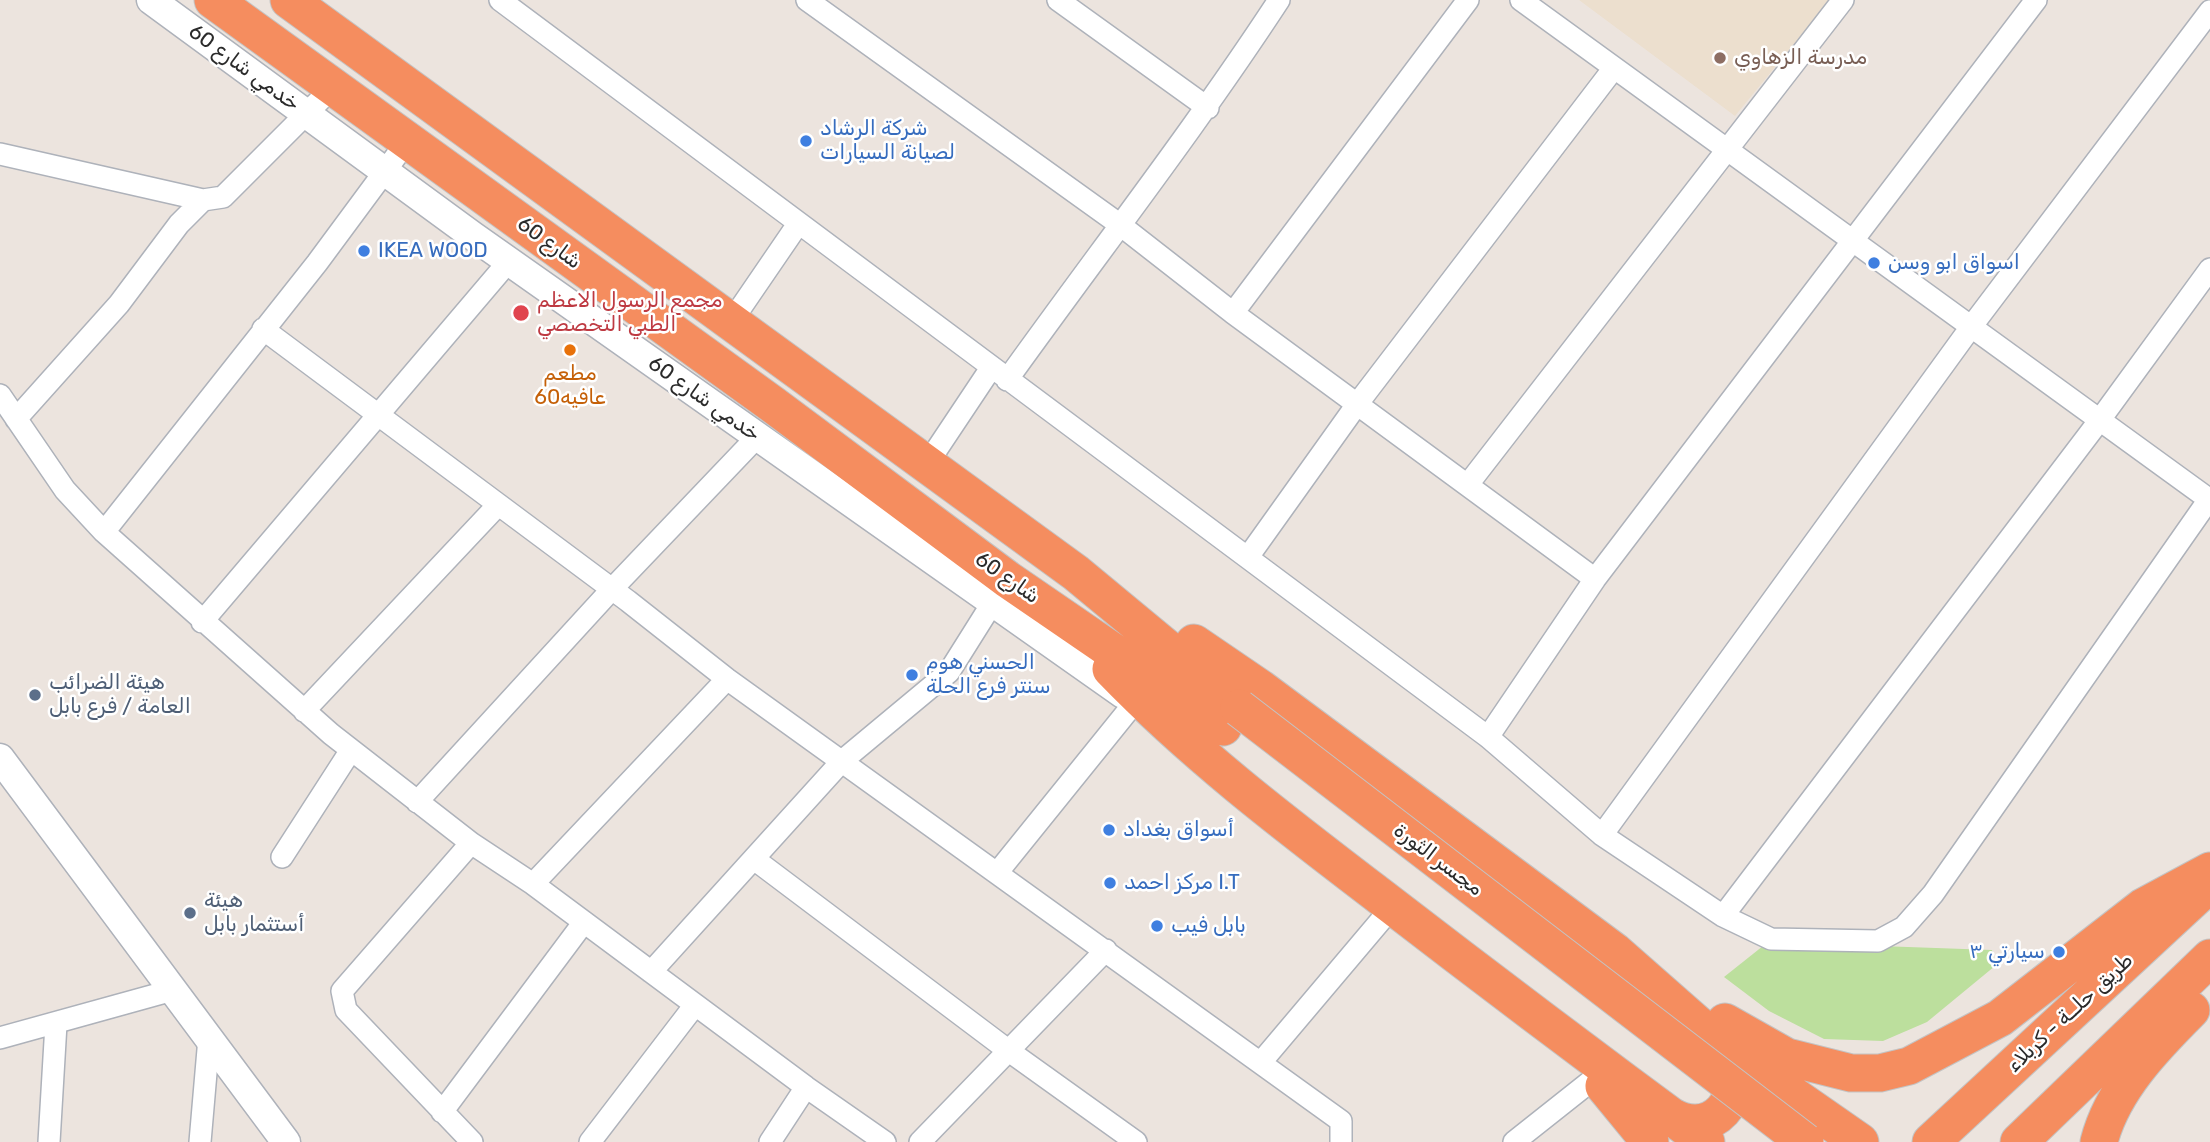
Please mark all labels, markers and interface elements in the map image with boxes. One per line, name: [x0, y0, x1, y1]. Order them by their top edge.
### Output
street label: خدمي شارع 60: [184, 19, 304, 117]
place label: مدرسة الزهاوي: [1734, 45, 1867, 71]
marker: مدرسة الزهاوي: [1712, 50, 1728, 66]
place label: شركة الرشاد لصيانة السيارات: [820, 116, 955, 166]
marker: شركة الرشاد لصيانة السيارات: [798, 133, 814, 149]
street label: شارع 60: [512, 211, 586, 275]
place label: IKEA WOOD: [378, 238, 488, 264]
marker: IKEA WOOD: [356, 243, 372, 259]
place label: اسواق ابو وسن: [1888, 250, 2020, 276]
marker: اسواق ابو وسن: [1866, 255, 1882, 271]
place label: مجمع الرسول الاعظم الطبي التخصصي: [537, 288, 722, 338]
marker: مجمع الرسول الاعظم الطبي التخصصي: [511, 303, 531, 323]
marker: مطعم 60عافيه: [562, 342, 578, 358]
street label: خدمي شارع 60: [643, 351, 765, 447]
place label: مطعم 60عافيه: [534, 361, 606, 411]
street label: شارع 60: [970, 547, 1044, 609]
place label: الحسني هوم سنتر فرع الحلة: [926, 650, 1051, 700]
marker: الحسني هوم سنتر فرع الحلة: [904, 667, 920, 683]
place label: هيئة الضرائب العامة / فرع بابل: [49, 670, 191, 720]
marker: هيئة الضرائب العامة / فرع بابل: [27, 687, 43, 703]
place label: أسواق بغداد: [1123, 817, 1234, 843]
street label: مجسر الثورة: [1388, 818, 1488, 902]
marker: أسواق بغداد: [1101, 822, 1117, 838]
place label: مركز احمد I.T: [1124, 870, 1240, 896]
marker: مركز احمد I.T: [1102, 875, 1118, 891]
place label: هيئة أستثمار بابل: [204, 888, 304, 938]
marker: هيئة أستثمار بابل: [182, 905, 198, 921]
place label: بابل فيب: [1171, 913, 1246, 939]
marker: بابل فيب: [1149, 918, 1165, 934]
place label: سيارتي ٣: [1969, 939, 2045, 965]
marker: سيارتي ٣: [2051, 944, 2067, 960]
street label: طريق حلــة - كربلاء: [2002, 948, 2138, 1078]

